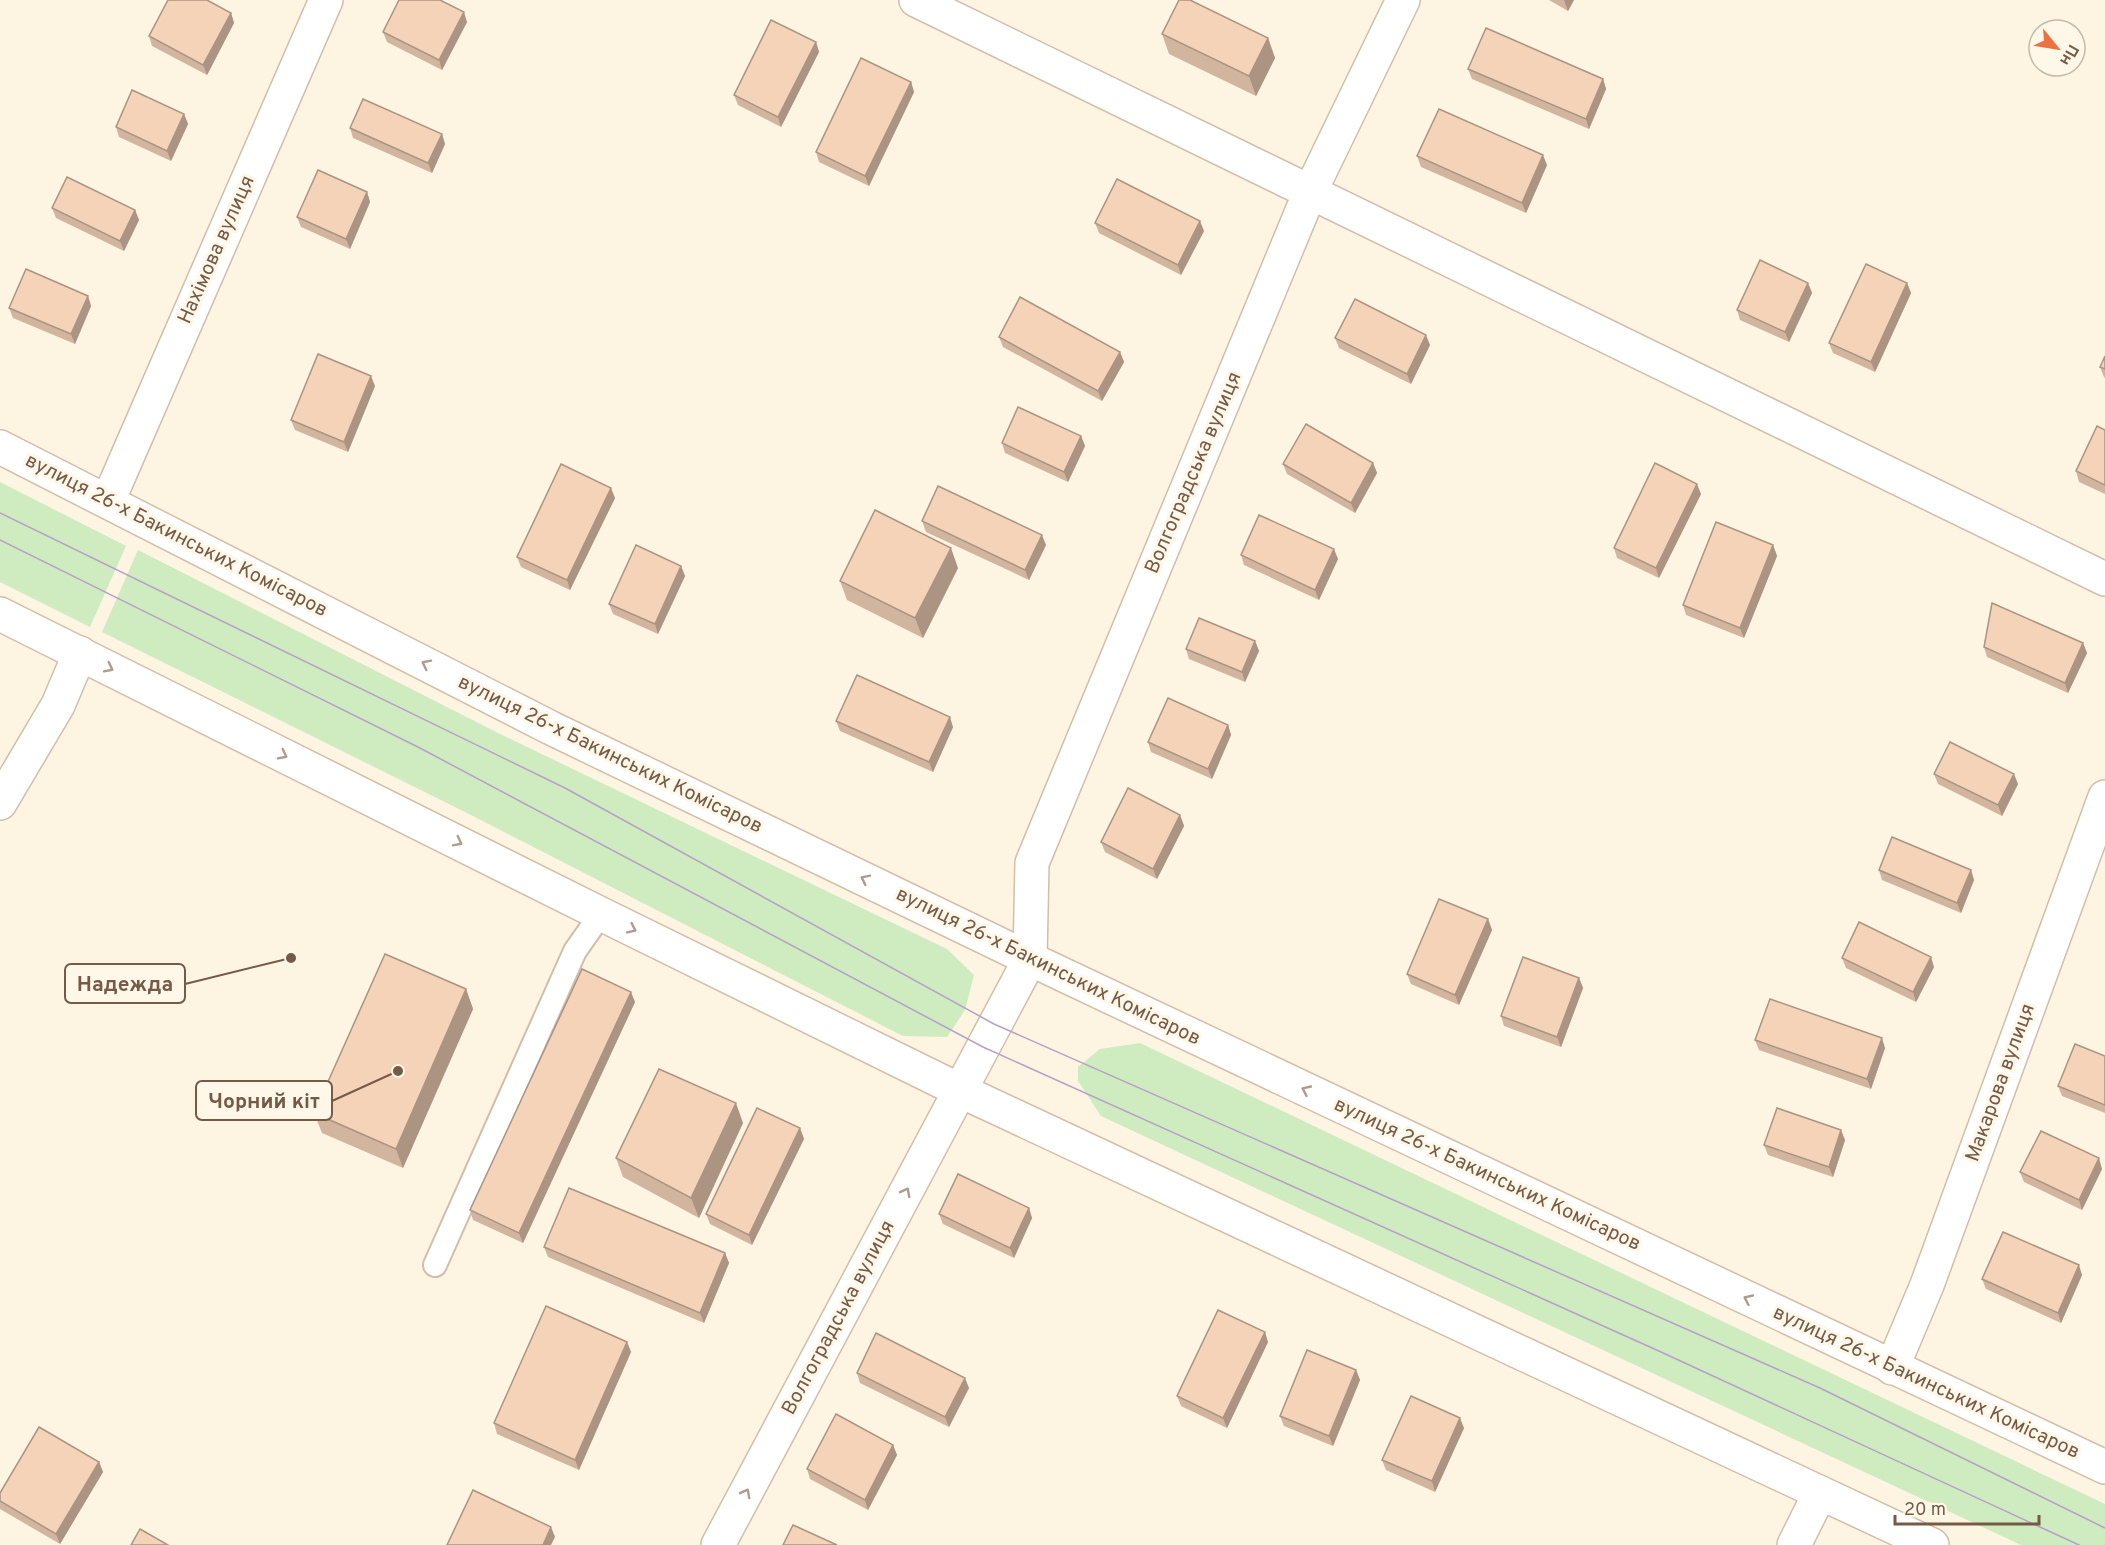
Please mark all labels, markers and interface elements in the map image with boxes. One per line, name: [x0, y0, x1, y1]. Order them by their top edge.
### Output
north arrow: [2027, 18, 2087, 78]
text: Пн: [2054, 40, 2082, 69]
street label: Нахімова вулиця: [173, 172, 261, 328]
street label: Волгоградська вулиця: [1140, 368, 1248, 578]
street label: вулиця 26-х Бакинських Комісаров: [20, 448, 332, 624]
one-way arrow: [421, 659, 432, 671]
one-way arrow: [102, 660, 113, 672]
street label: вулиця 26-х Бакинських Комісаров: [453, 670, 767, 840]
one-way arrow: [277, 748, 288, 759]
one-way arrow: [451, 835, 462, 847]
one-way arrow: [860, 875, 871, 887]
street label: вулиця 26-х Бакинських Комісаров: [891, 882, 1205, 1052]
one-way arrow: [626, 922, 637, 934]
callout: Надежда: [65, 964, 185, 1003]
text: Надежда: [77, 972, 173, 999]
street label: Макарова вулиця: [1960, 1000, 2042, 1166]
callout: Чорний кіт: [196, 1081, 332, 1120]
one-way arrow: [1302, 1085, 1313, 1097]
text: Чорний кіт: [208, 1089, 320, 1116]
street label: вулиця 26-х Бакинських Комісаров: [1329, 1092, 1645, 1258]
one-way arrow: [899, 1187, 911, 1198]
street label: Волгоградська вулиця: [777, 1216, 901, 1420]
one-way arrow: [1743, 1295, 1754, 1307]
street label: вулиця 26-х Бакинських Комісаров: [1768, 1300, 2084, 1466]
scale bar: [1895, 1488, 2039, 1526]
one-way arrow: [738, 1489, 750, 1500]
text: 20 m: [1904, 1499, 1946, 1522]

